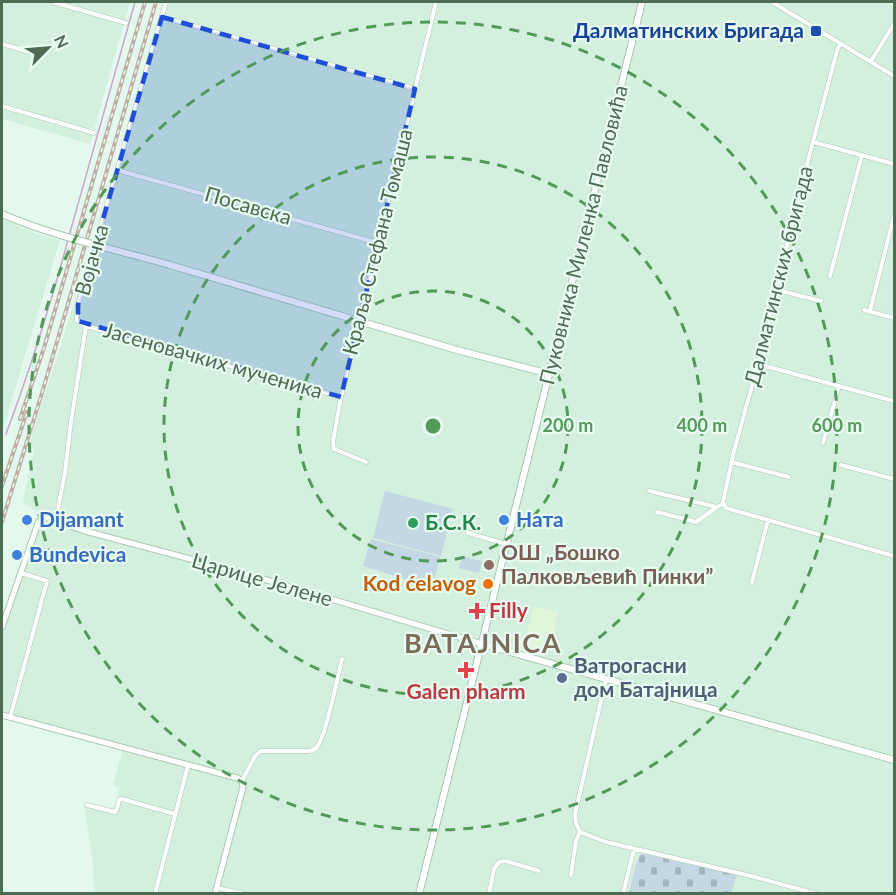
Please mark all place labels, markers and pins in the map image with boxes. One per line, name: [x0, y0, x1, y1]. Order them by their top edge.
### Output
place label: Далматинских Бригада: [573, 17, 804, 42]
marker: Далматинских Бригада: [809, 24, 823, 38]
centre of rings: [423, 416, 443, 436]
place label: Dijamant: [39, 506, 124, 531]
place label: Ната: [516, 506, 564, 531]
place label: Б.С.К.: [425, 509, 481, 534]
marker: Dijamant: [20, 513, 34, 527]
marker: Ната: [497, 513, 511, 527]
marker: Б.С.К.: [406, 516, 420, 530]
place label: ОШ „Бошко Палковљевић Пинки”: [501, 539, 713, 588]
place label: Bundevica: [29, 541, 126, 566]
marker: Bundevica: [10, 548, 24, 562]
marker: ОШ „Бошко Палковљевић Пинки”: [482, 558, 496, 572]
place label: Kod ćelavog: [363, 570, 476, 595]
marker: Kod ćelavog: [481, 577, 495, 591]
place label: Filly: [489, 597, 529, 622]
marker: Filly: [470, 604, 484, 618]
place label: Ватрогасни дом Батајница: [574, 652, 718, 701]
marker: Galen pharm: [459, 663, 473, 677]
marker: Ватрогасни дом Батајница: [555, 671, 569, 685]
place label: Galen pharm: [406, 678, 526, 703]

